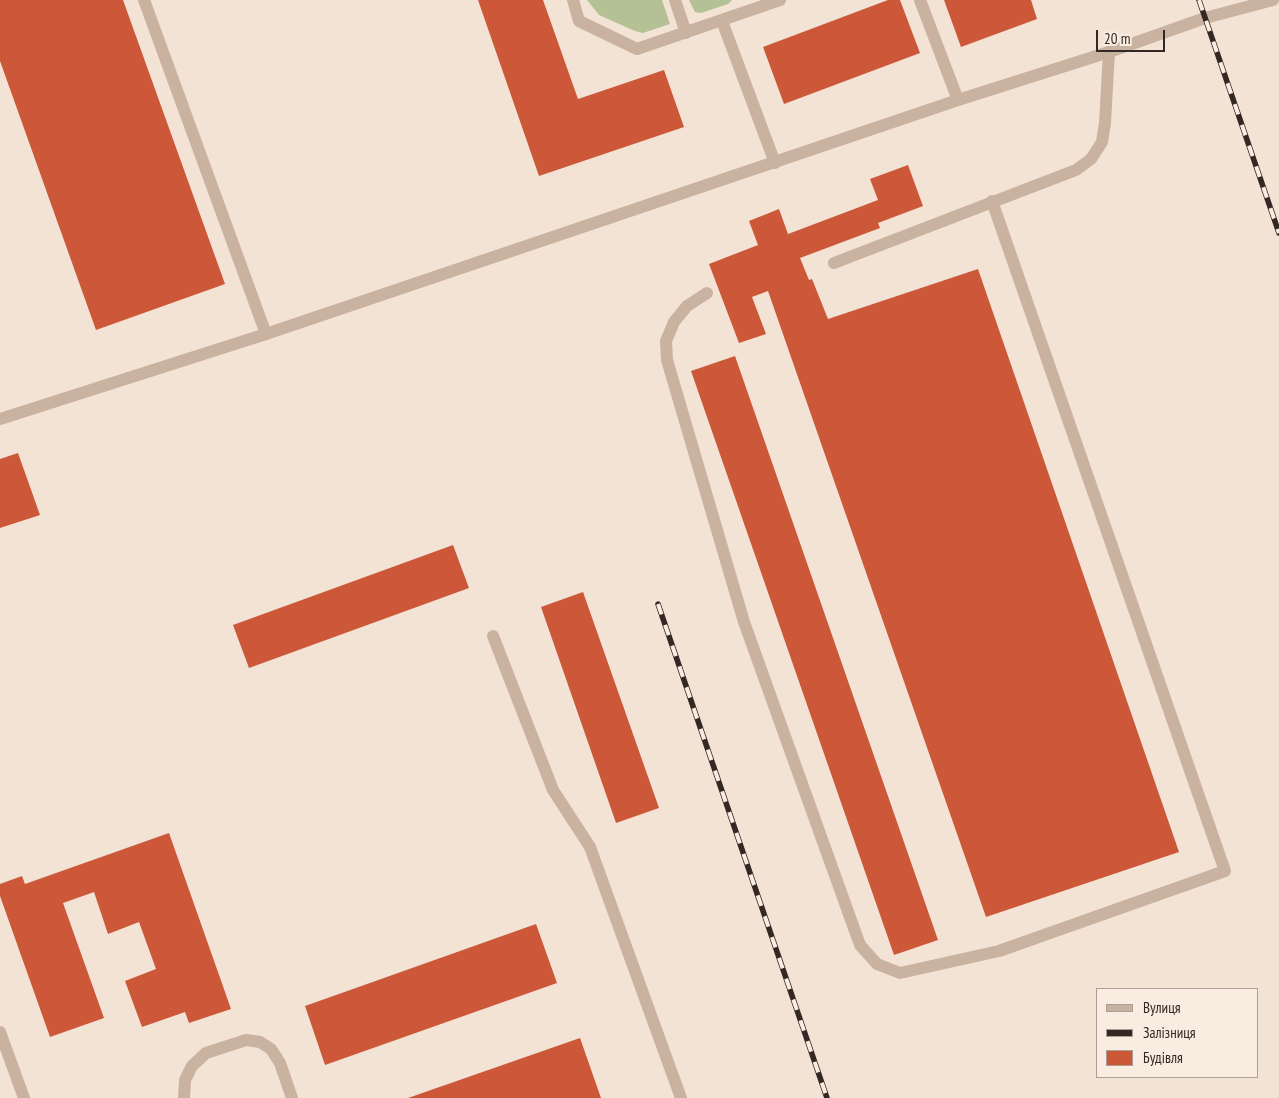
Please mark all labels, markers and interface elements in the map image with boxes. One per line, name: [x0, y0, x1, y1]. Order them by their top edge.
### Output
scale bar: [1099, 20, 1168, 52]
text: 20 m: [1104, 29, 1130, 48]
legend: [1096, 988, 1259, 1078]
text: Вулиця: [1143, 998, 1181, 1017]
text: Залізниця: [1143, 1023, 1196, 1042]
text: Будівля: [1143, 1048, 1183, 1067]

